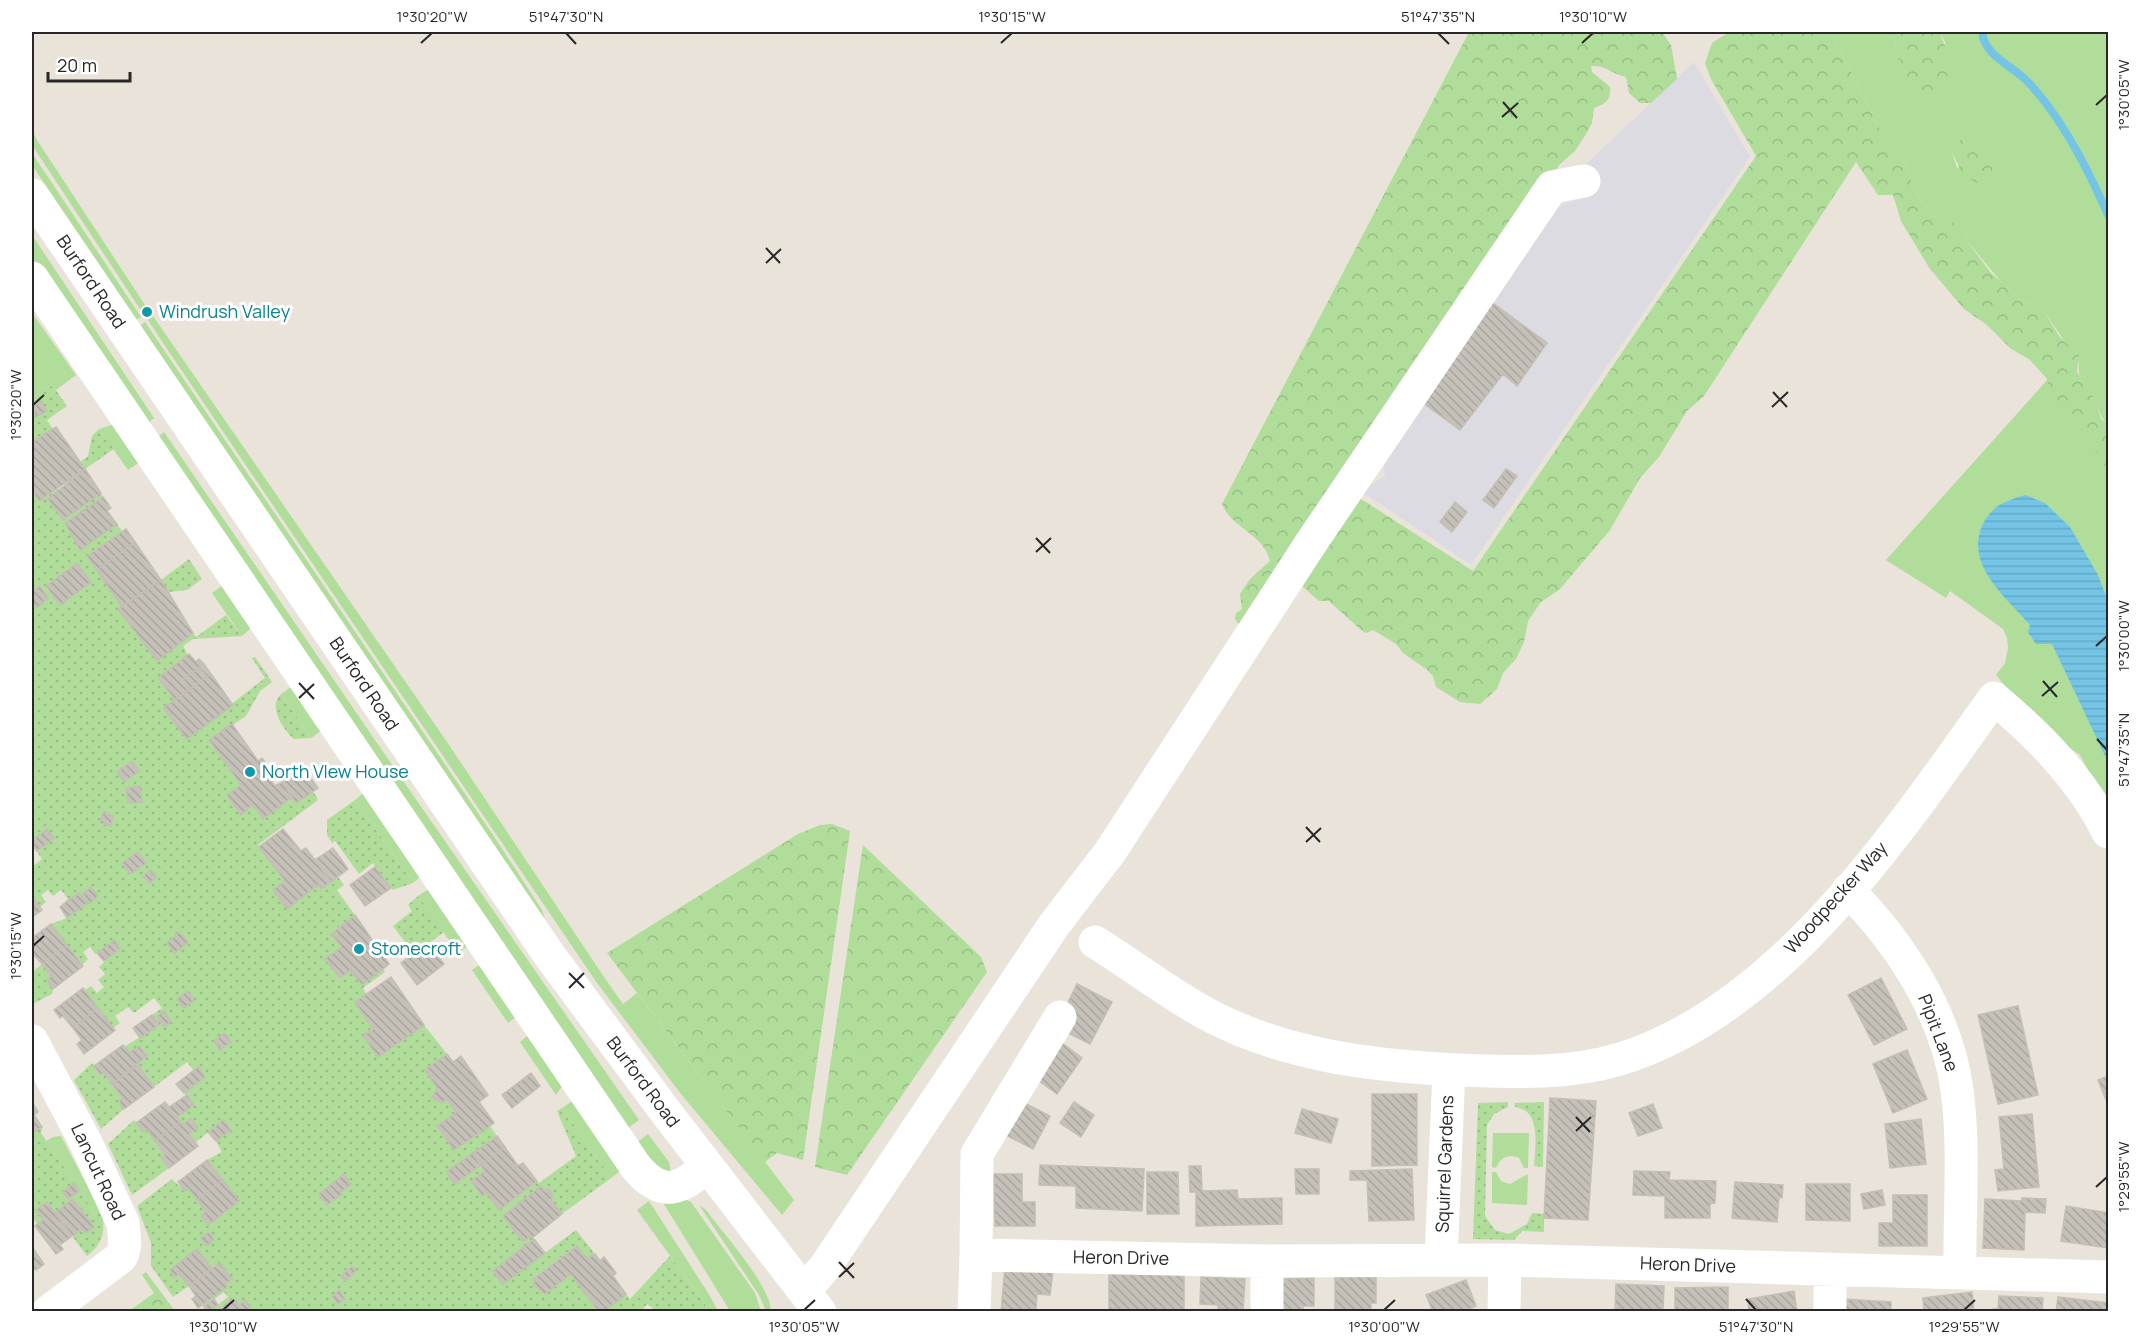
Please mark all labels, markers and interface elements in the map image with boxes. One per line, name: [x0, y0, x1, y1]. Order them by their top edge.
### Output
text: 1°30'20"W: [397, 6, 467, 27]
text: 51°47'30"N: [529, 6, 603, 27]
text: 1°30'15"W: [978, 6, 1046, 27]
text: 51°47'35"N: [1401, 6, 1475, 27]
text: 1°30'10"W: [1559, 6, 1627, 27]
scale bar: [48, 45, 130, 83]
text: 20 m: [57, 53, 97, 77]
text: 1°30'05"W: [2113, 60, 2134, 130]
street label: Burford Road: [52, 230, 132, 333]
place label: Windrush Valley: [159, 299, 291, 323]
marker: Windrush Valley: [140, 305, 154, 319]
text: 1°30'20"W: [5, 370, 26, 440]
text: 1°30'00"W: [2113, 600, 2134, 672]
street label: Burford Road: [325, 632, 405, 735]
text: 51°47'35"N: [2113, 713, 2134, 787]
place label: North Vlew House: [262, 759, 409, 783]
marker: North Vlew House: [243, 765, 257, 779]
street label: Woodpecker Way: [1778, 836, 1892, 959]
text: 1°30'15"W: [5, 912, 26, 980]
place label: Stonecroft: [371, 936, 461, 960]
marker: Stonecroft: [352, 942, 366, 956]
street label: Pipit Lane: [1913, 990, 1965, 1075]
street label: Burford Road: [602, 1031, 686, 1132]
street label: Squirrel Gardens: [1430, 1095, 1458, 1233]
street label: Lancut Road: [66, 1119, 132, 1224]
text: 1°29'55"W: [2113, 1142, 2134, 1212]
street label: Heron Drive: [1073, 1244, 1169, 1270]
street label: Heron Drive: [1640, 1250, 1737, 1278]
text: 1°30'10"W: [189, 1316, 257, 1337]
text: 1°30'05"W: [769, 1316, 839, 1337]
text: 1°30'00"W: [1348, 1316, 1420, 1337]
text: 51°47'30"N: [1719, 1316, 1793, 1337]
text: 1°29'55"W: [1929, 1316, 1999, 1337]

